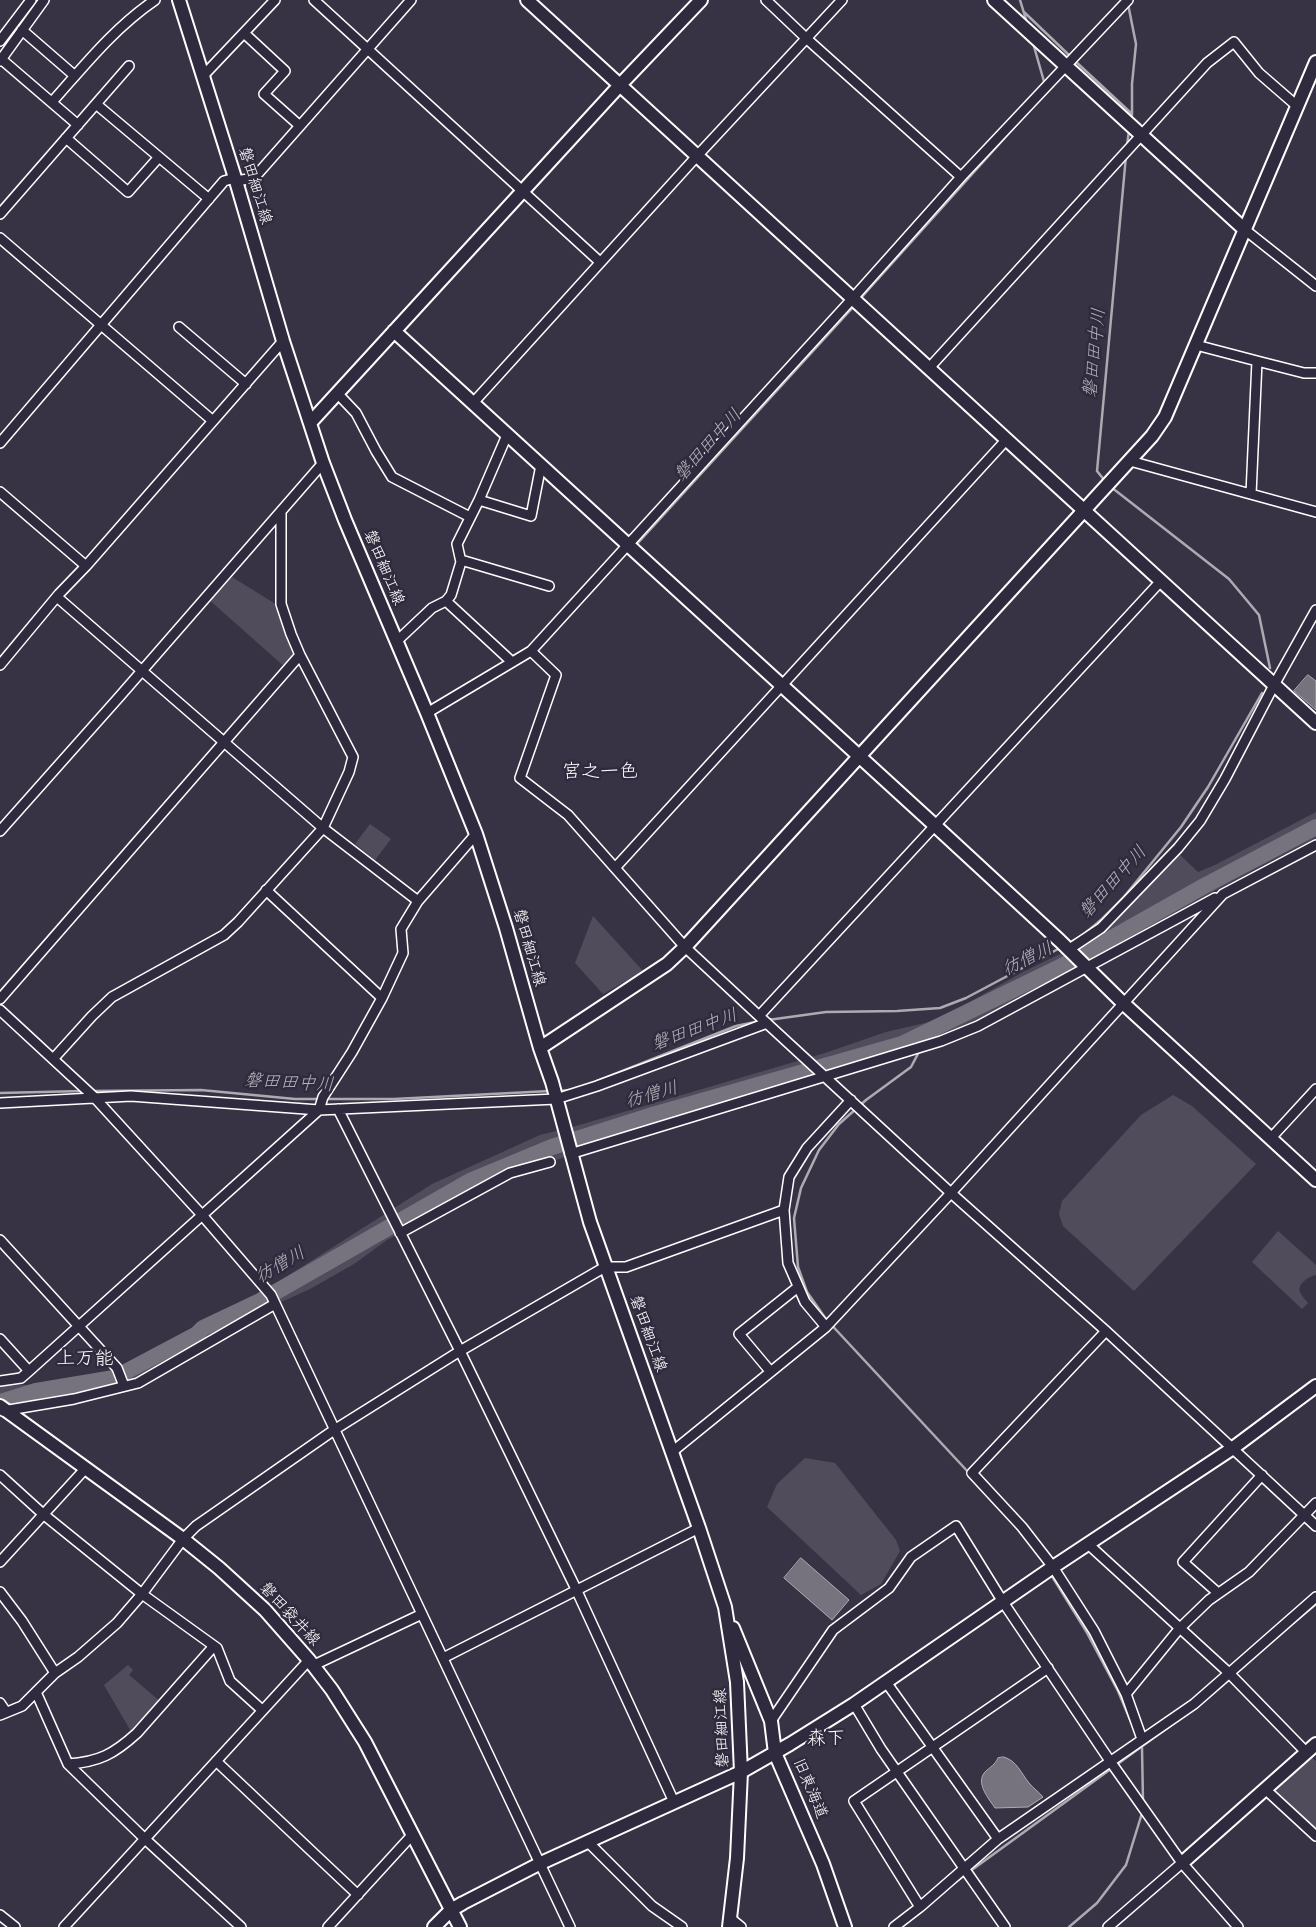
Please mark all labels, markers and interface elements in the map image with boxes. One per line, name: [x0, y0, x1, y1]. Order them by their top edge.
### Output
street label: 磐田細江線: [233, 145, 275, 227]
water label: 磐田田中川: [1081, 307, 1111, 399]
water label: 磐田田中川: [671, 405, 747, 487]
street label: 磐田細江線: [359, 527, 407, 609]
district label: 宮之一色: [562, 762, 638, 784]
water label: 磐田田中川: [1076, 842, 1152, 924]
street label: 磐田細江線: [508, 907, 548, 989]
water label: 彷僧川: [999, 938, 1057, 982]
water label: 磐田田中川: [649, 1005, 741, 1057]
water label: 磐田田中川: [243, 1071, 335, 1097]
water label: 彷僧川: [623, 1078, 681, 1114]
water label: 彷僧川: [252, 1243, 310, 1289]
street label: 磐田細江線: [624, 1293, 670, 1375]
district label: 上万能: [57, 1349, 113, 1371]
street label: 磐田袋井線: [255, 1579, 323, 1651]
street label: 磐田細江線: [712, 1688, 734, 1768]
district label: 森下: [807, 1729, 845, 1751]
street label: 旧東海道: [788, 1756, 830, 1822]

